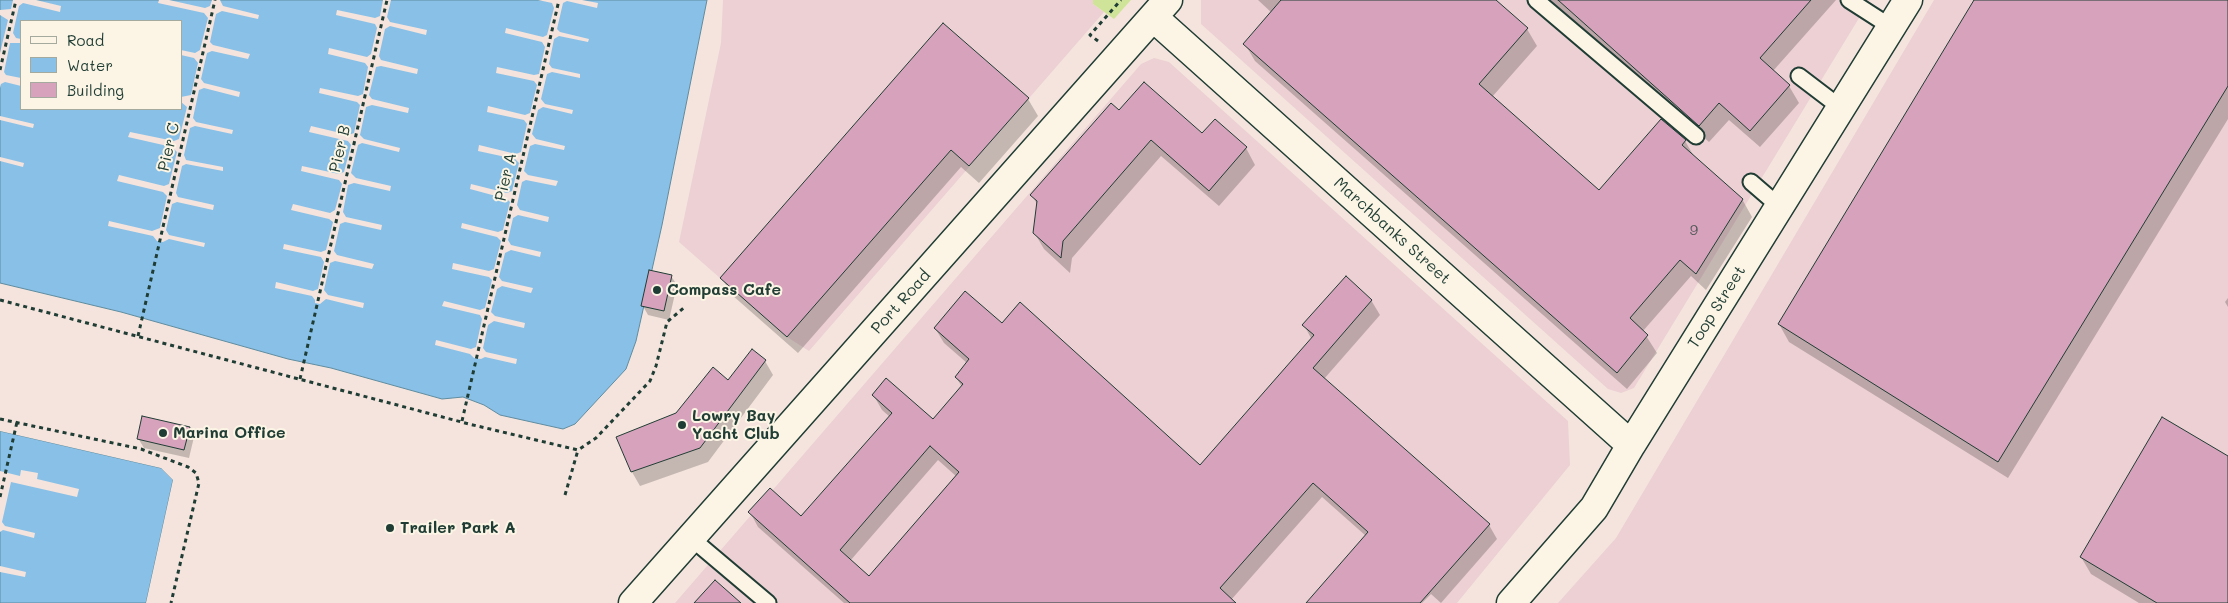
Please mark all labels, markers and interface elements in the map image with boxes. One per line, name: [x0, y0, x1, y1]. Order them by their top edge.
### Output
legend: [20, 20, 182, 110]
text: Road: [67, 30, 104, 50]
text: Water: [67, 55, 113, 75]
text: Building: [67, 80, 124, 100]
street label: Pier C: [154, 121, 184, 173]
street label: Pier B: [325, 124, 355, 174]
street label: Pier A: [491, 151, 521, 203]
street label: Marchbanks Street: [1330, 174, 1454, 288]
house number: 9: [1690, 223, 1698, 239]
street label: Toop Street: [1684, 262, 1750, 352]
street label: Port Road: [867, 266, 935, 338]
place label: Compass Cafe: [667, 280, 781, 300]
marker: Compass Cafe: [651, 284, 663, 296]
place label: Lowry Bay Yacht Club: [692, 406, 780, 444]
marker: Lowry Bay Yacht Club: [676, 419, 688, 431]
place label: Marina Office: [173, 423, 285, 443]
marker: Marina Office: [157, 427, 169, 439]
place label: Trailer Park A: [400, 518, 516, 538]
marker: Trailer Park A: [384, 522, 396, 534]

